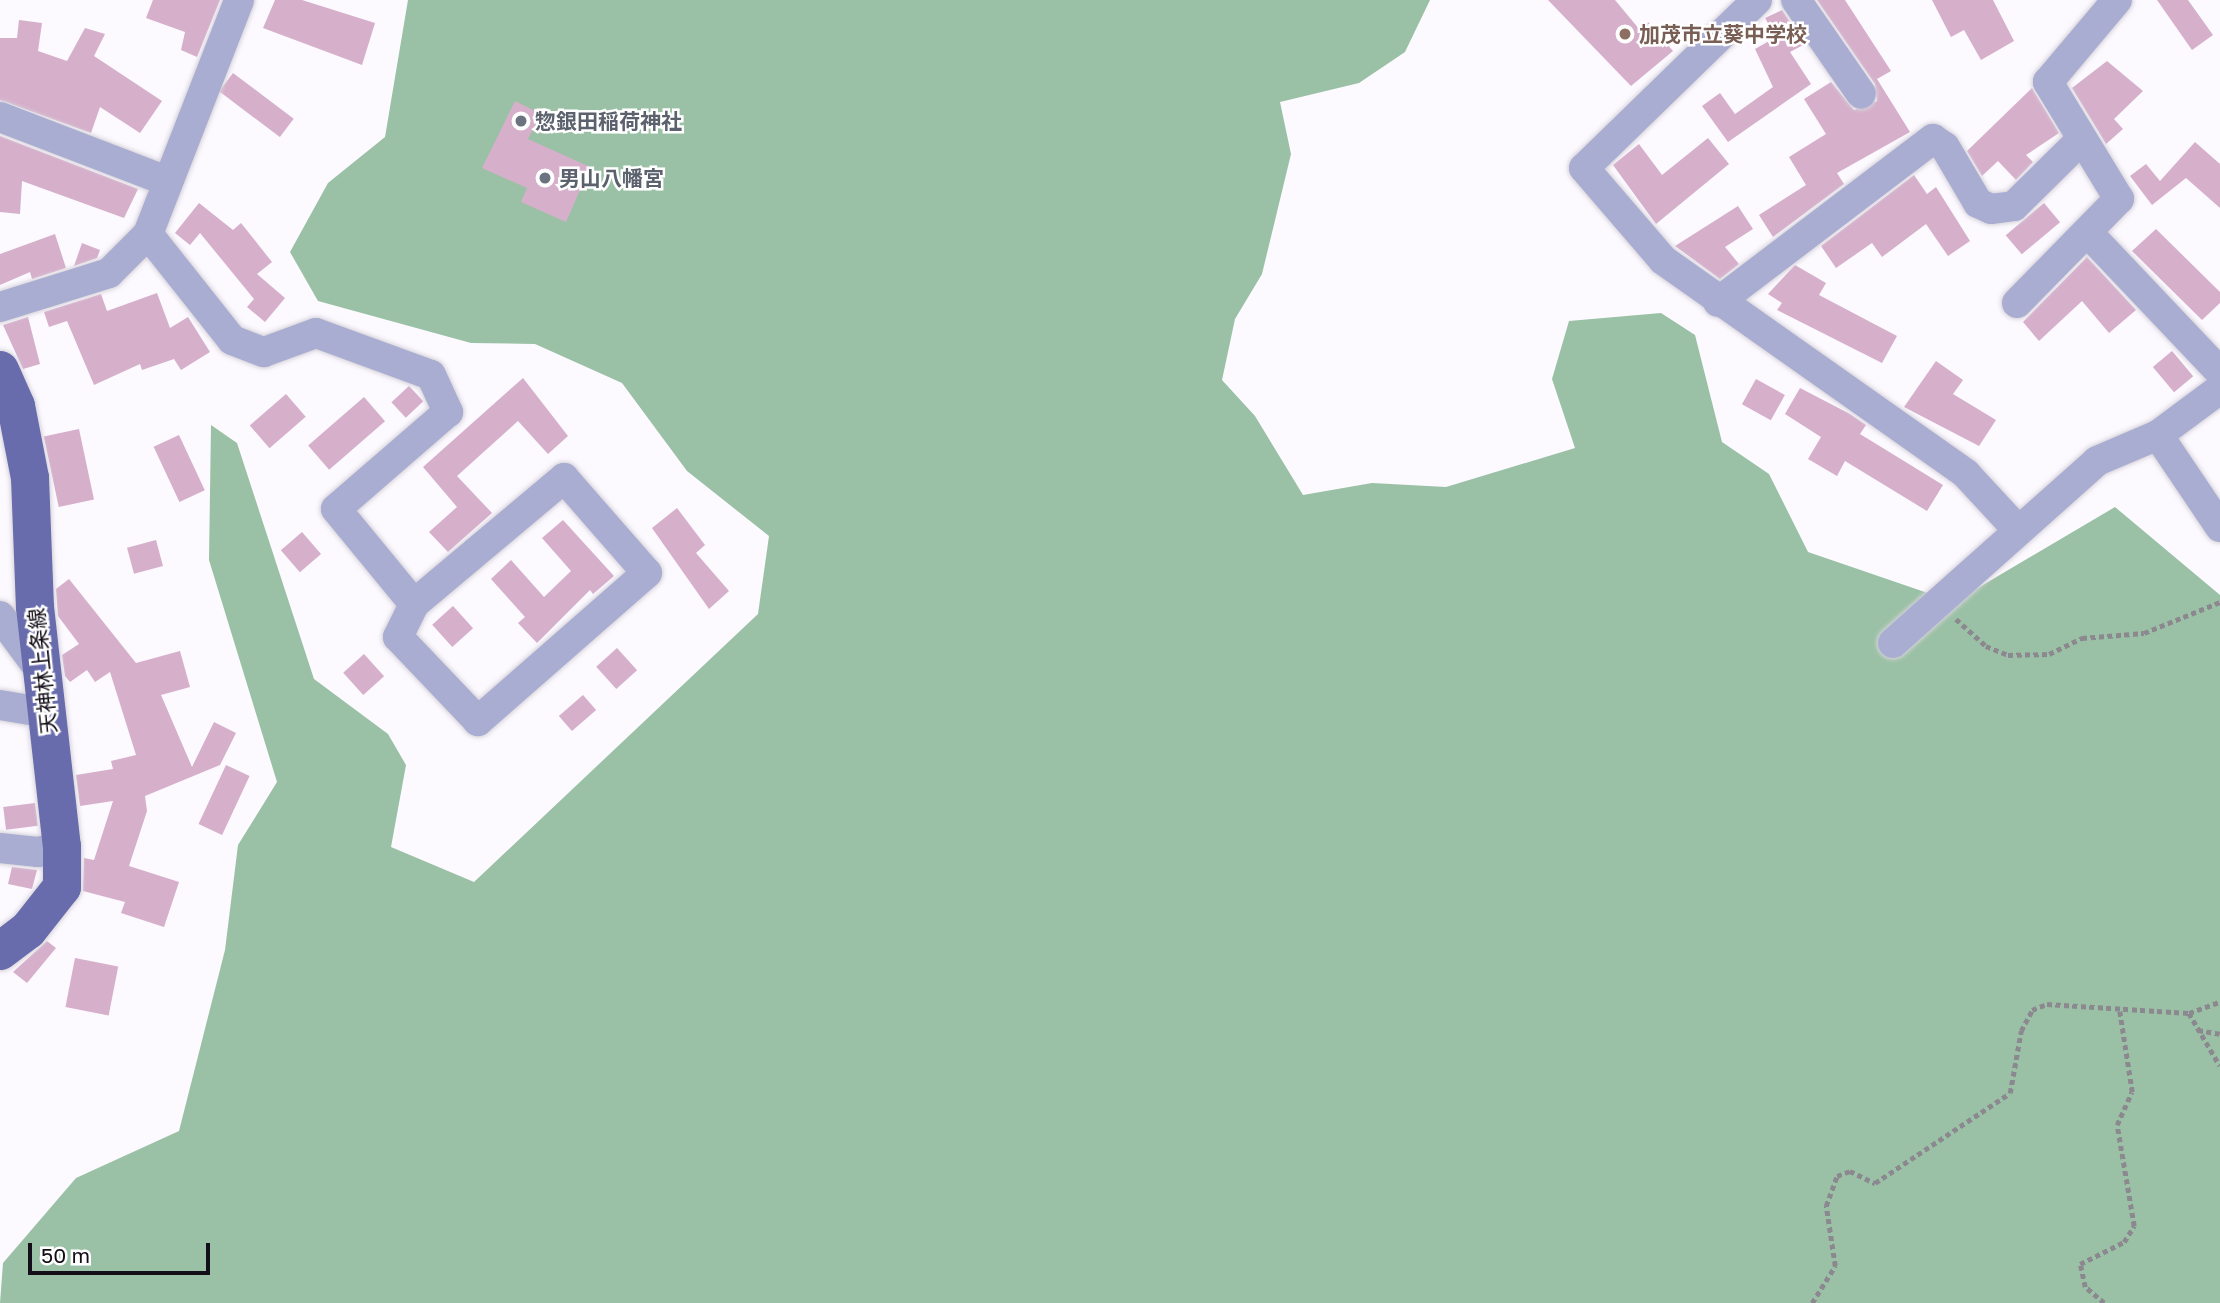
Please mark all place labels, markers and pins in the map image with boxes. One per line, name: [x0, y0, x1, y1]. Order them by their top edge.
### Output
place label: 加茂市立葵中学校: [1639, 21, 1807, 47]
marker: 加茂市立葵中学校: [1617, 26, 1633, 42]
place label: 惣銀田稲荷神社: [535, 108, 682, 134]
marker: 惣銀田稲荷神社: [513, 113, 529, 129]
place label: 男山八幡宮: [559, 165, 664, 191]
marker: 男山八幡宮: [537, 170, 553, 186]

